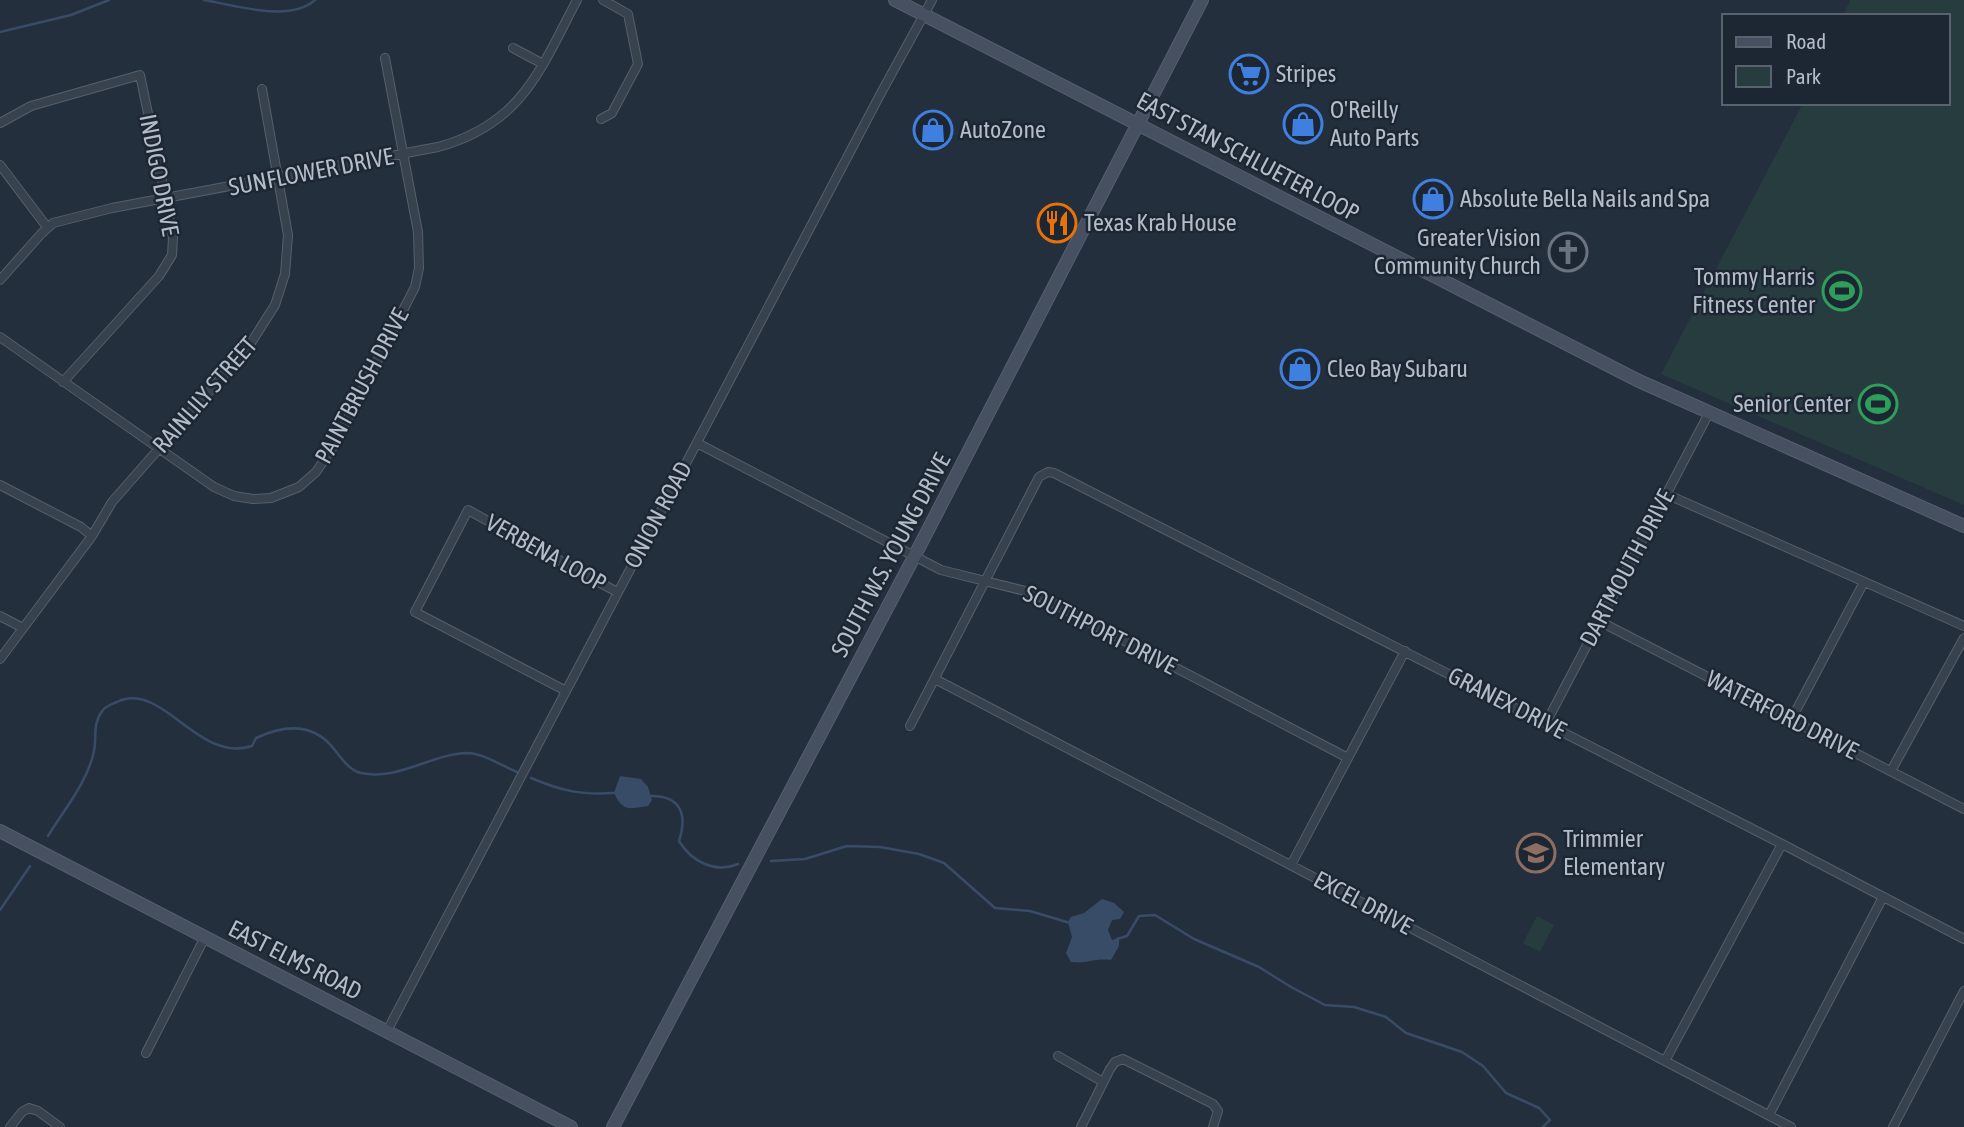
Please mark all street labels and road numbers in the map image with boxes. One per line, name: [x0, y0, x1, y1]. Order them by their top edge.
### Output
street label: EAST STAN SCHLUETER LOOP: [1132, 86, 1364, 227]
street label: INDIGO DRIVE: [134, 112, 185, 238]
street label: SUNFLOWER DRIVE: [226, 142, 396, 201]
street label: PAINTBRUSH DRIVE: [309, 304, 414, 468]
street label: RAINLILY STREET: [147, 331, 263, 458]
street label: SOUTH W.S. YOUNG DRIVE: [826, 449, 956, 661]
street label: ONION ROAD: [618, 457, 697, 573]
street label: DARTMOUTH DRIVE: [1574, 485, 1679, 651]
street label: VERBENA LOOP: [481, 508, 611, 597]
street label: SOUTHPORT DRIVE: [1019, 579, 1181, 680]
street label: GRANEX DRIVE: [1444, 661, 1571, 744]
street label: WATERFORD DRIVE: [1702, 665, 1863, 764]
street label: EXCEL DRIVE: [1309, 865, 1417, 940]
street label: EAST ELMS ROAD: [224, 914, 366, 1005]

